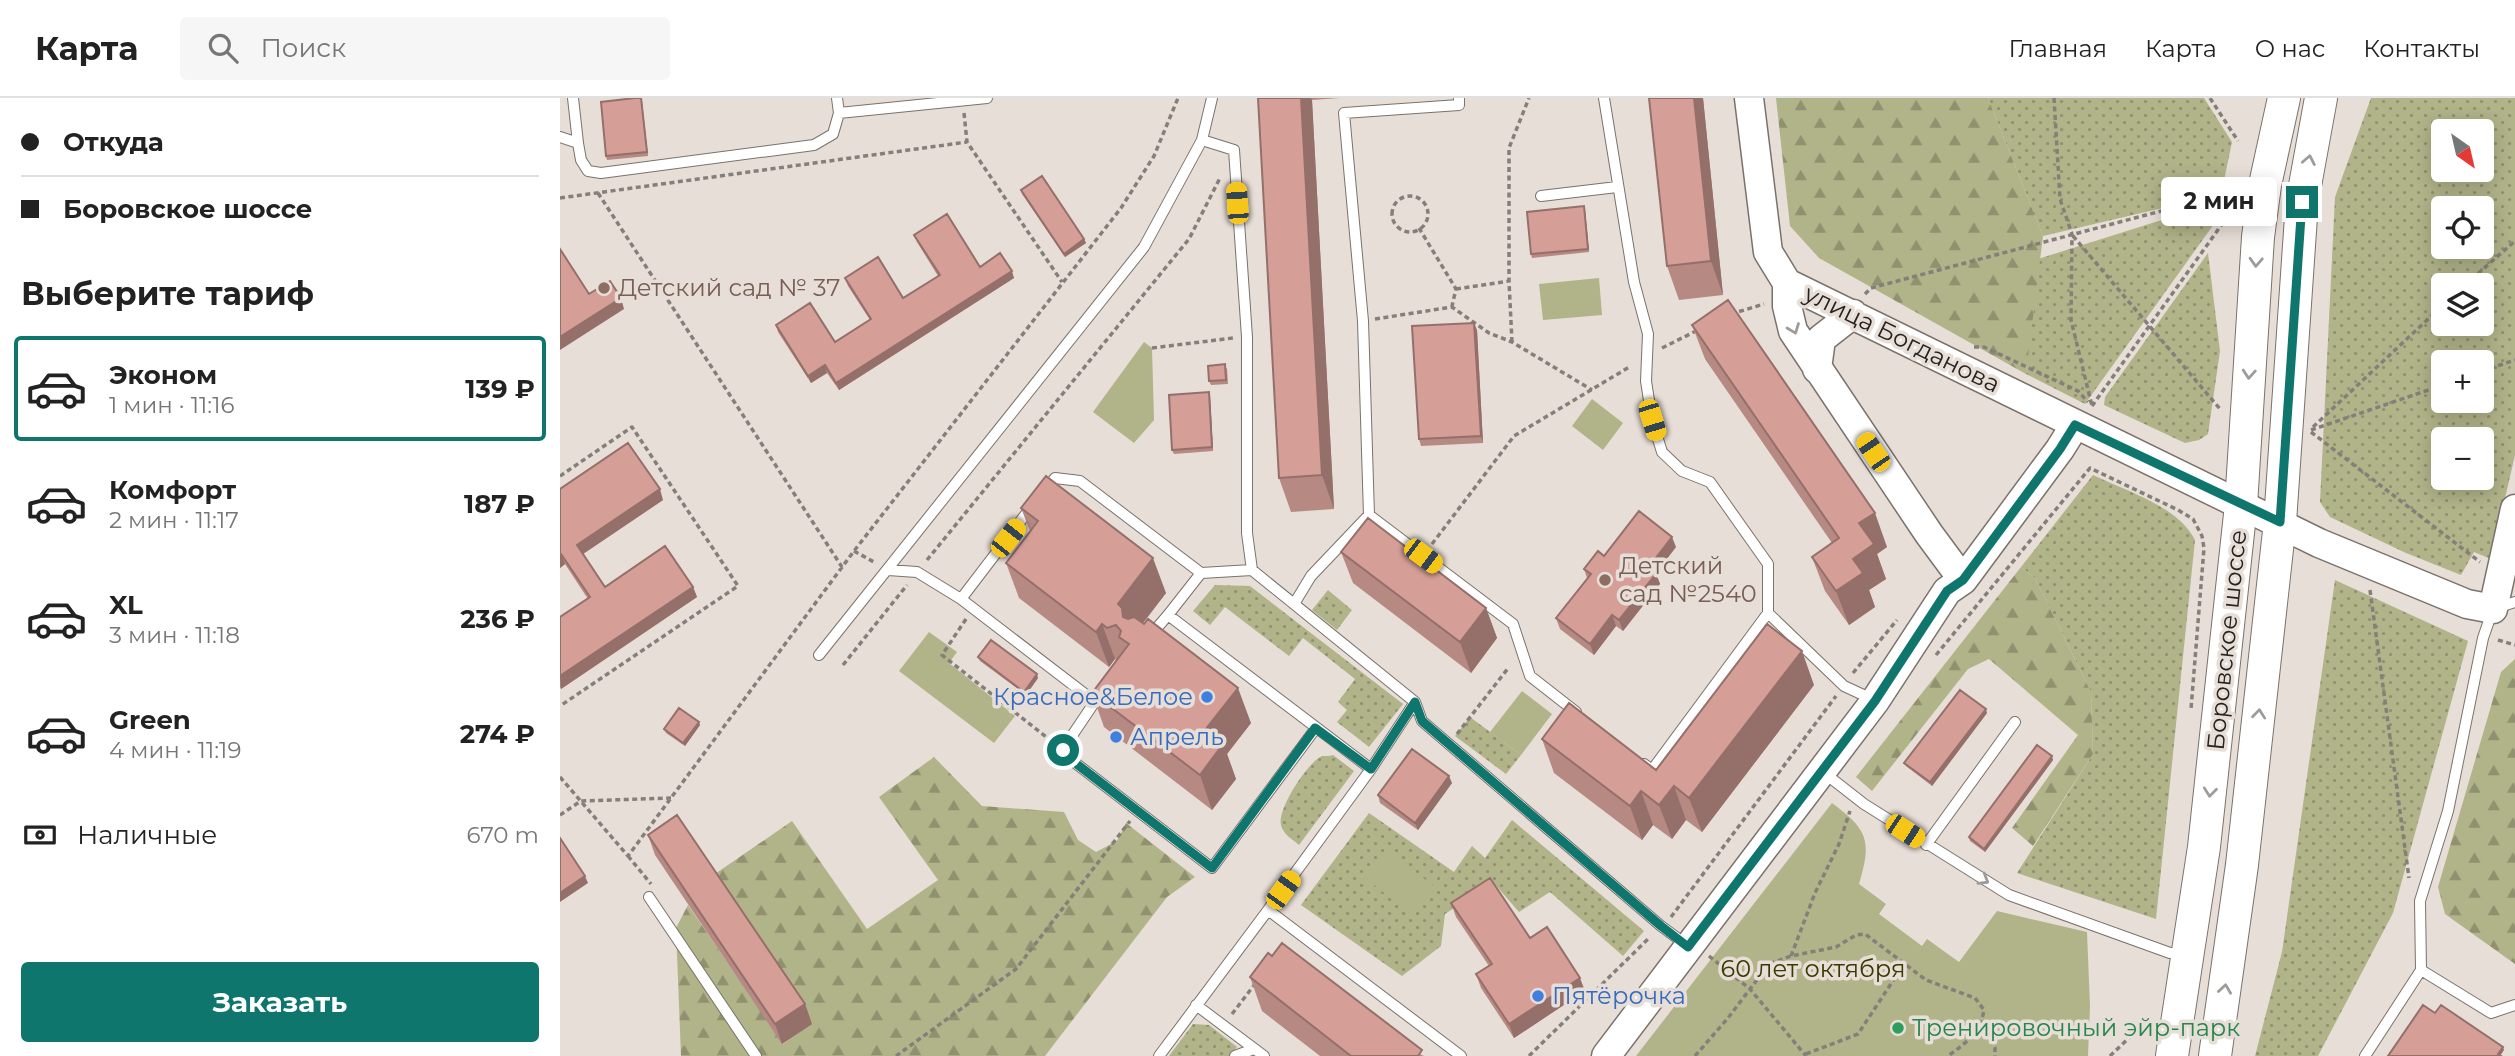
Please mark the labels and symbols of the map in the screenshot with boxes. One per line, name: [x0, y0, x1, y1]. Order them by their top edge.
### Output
north arrow: [2431, 119, 2494, 182]
one-way arrow: [2301, 154, 2316, 166]
callout: 2 мин: [2162, 178, 2278, 226]
car: [1226, 181, 1249, 225]
route end: [2286, 186, 2318, 218]
one-way arrow: [2249, 256, 2264, 267]
place label: Детский сад № 37: [618, 273, 840, 302]
street label: улица Богданова: [1799, 278, 2005, 399]
marker: Детский сад № 37: [596, 280, 612, 296]
one-way arrow: [1786, 322, 1800, 335]
one-way arrow: [2242, 368, 2257, 379]
car: [1636, 397, 1669, 443]
car: [1853, 429, 1894, 475]
car: [987, 515, 1030, 561]
street label: Боровское шоссе: [2201, 528, 2252, 752]
car: [1400, 535, 1447, 577]
place label: Детский сад №2540: [1619, 551, 1757, 608]
marker: Детский сад №2540: [1597, 572, 1613, 588]
place label: Красное&Белое: [993, 682, 1193, 711]
marker: Красное&Белое: [1199, 689, 1215, 705]
one-way arrow: [2251, 708, 2266, 720]
place label: Апрель: [1130, 722, 1224, 751]
marker: Апрель: [1108, 729, 1124, 745]
route start: [1047, 734, 1079, 766]
one-way arrow: [2202, 786, 2217, 798]
car: [1882, 811, 1929, 851]
car: [1263, 867, 1304, 913]
one-way arrow: [1977, 872, 1990, 885]
park label: 60 лет октября: [1721, 954, 1905, 983]
place label: Пятёрочка: [1552, 981, 1686, 1010]
one-way arrow: [2218, 983, 2233, 994]
marker: Пятёрочка: [1530, 988, 1546, 1004]
place label: Тренировочный эйр-парк: [1912, 1013, 2240, 1042]
marker: Тренировочный эйр-парк: [1890, 1020, 1906, 1036]

